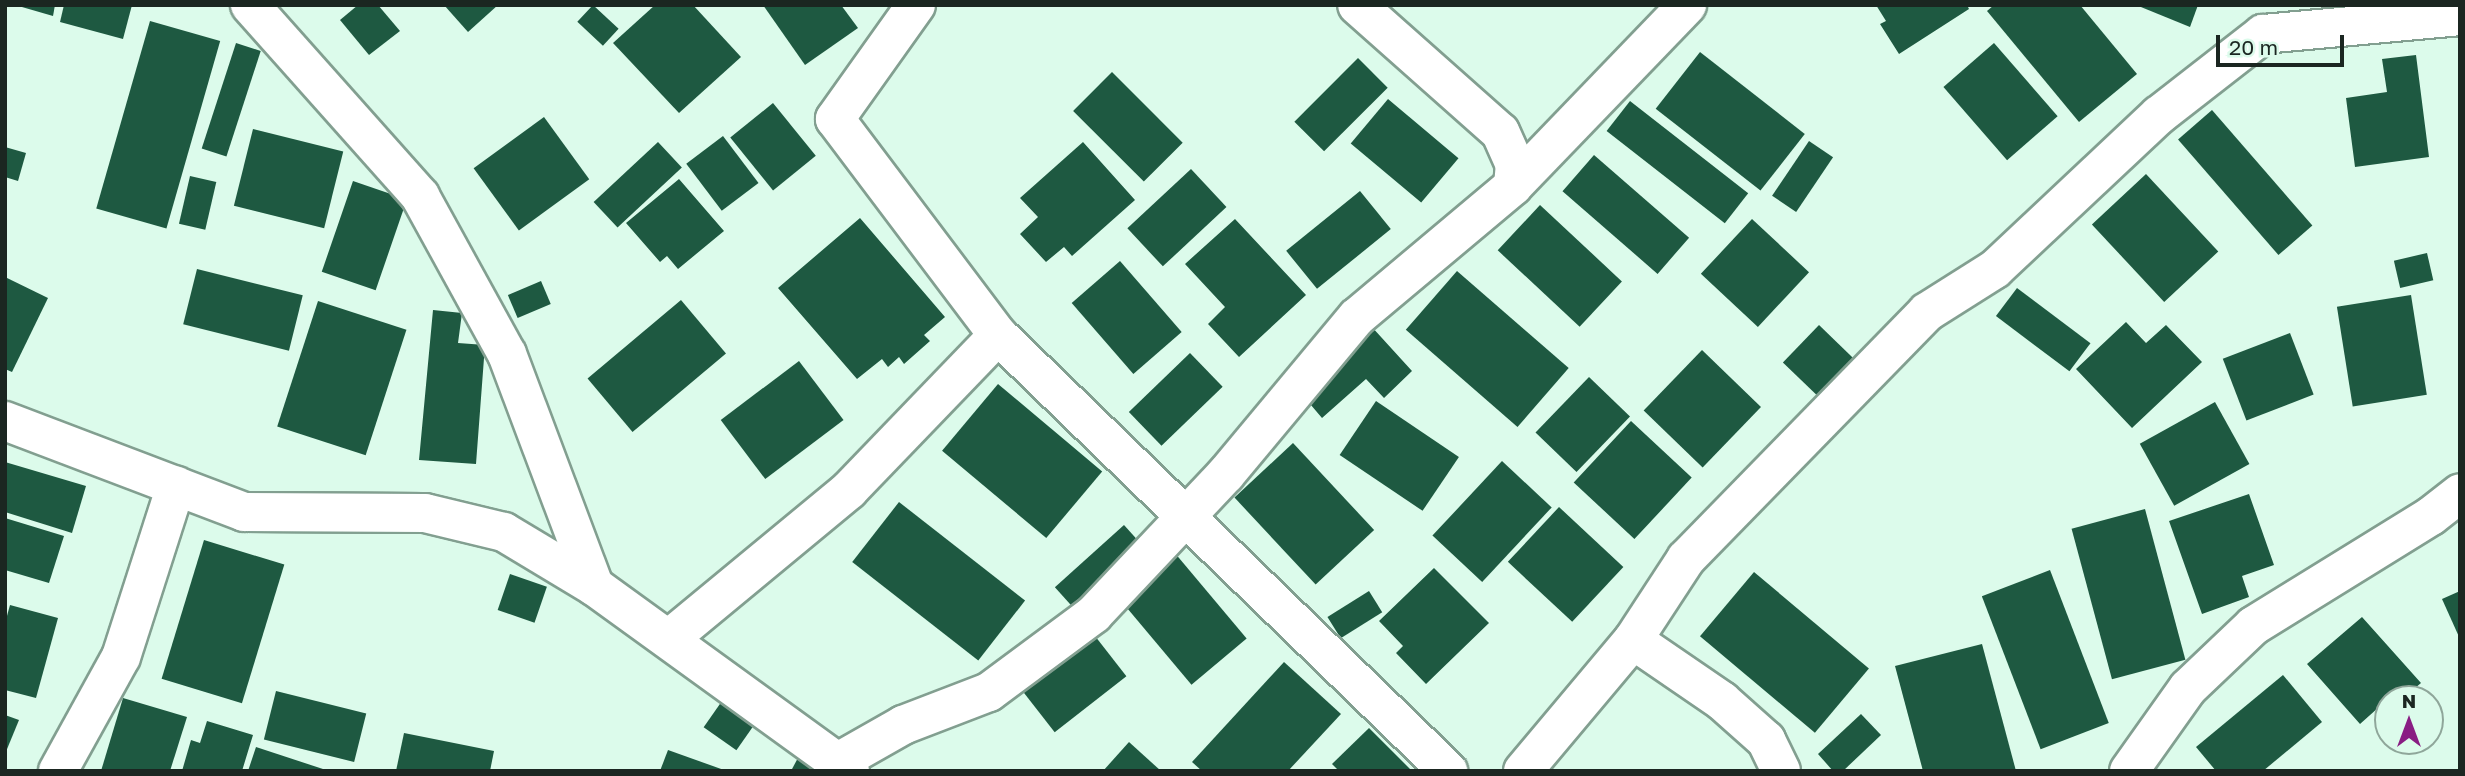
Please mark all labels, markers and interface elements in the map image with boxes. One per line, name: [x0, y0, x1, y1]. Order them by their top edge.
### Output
scale bar: [2220, 21, 2348, 65]
text: 20 m: [2229, 34, 2278, 60]
north arrow: [2374, 685, 2444, 755]
text: N: [2402, 689, 2416, 712]

